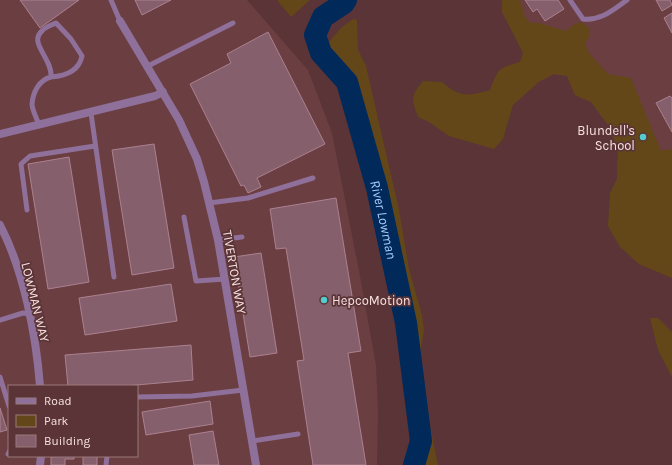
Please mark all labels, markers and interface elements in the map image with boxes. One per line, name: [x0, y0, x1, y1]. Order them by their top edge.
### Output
place label: Blundell's School: [577, 123, 635, 153]
marker: Blundell's School: [638, 132, 648, 142]
water label: River Lowman: [366, 178, 400, 261]
street label: TIVERTON WAY: [220, 229, 249, 315]
street label: LOWMAN WAY: [18, 261, 53, 344]
place label: HepcoMotion: [332, 293, 411, 308]
marker: HepcoMotion: [319, 295, 329, 305]
legend: [8, 385, 138, 457]
text: Road: [44, 394, 72, 408]
text: Park: [44, 414, 69, 428]
text: Building: [44, 434, 91, 448]

